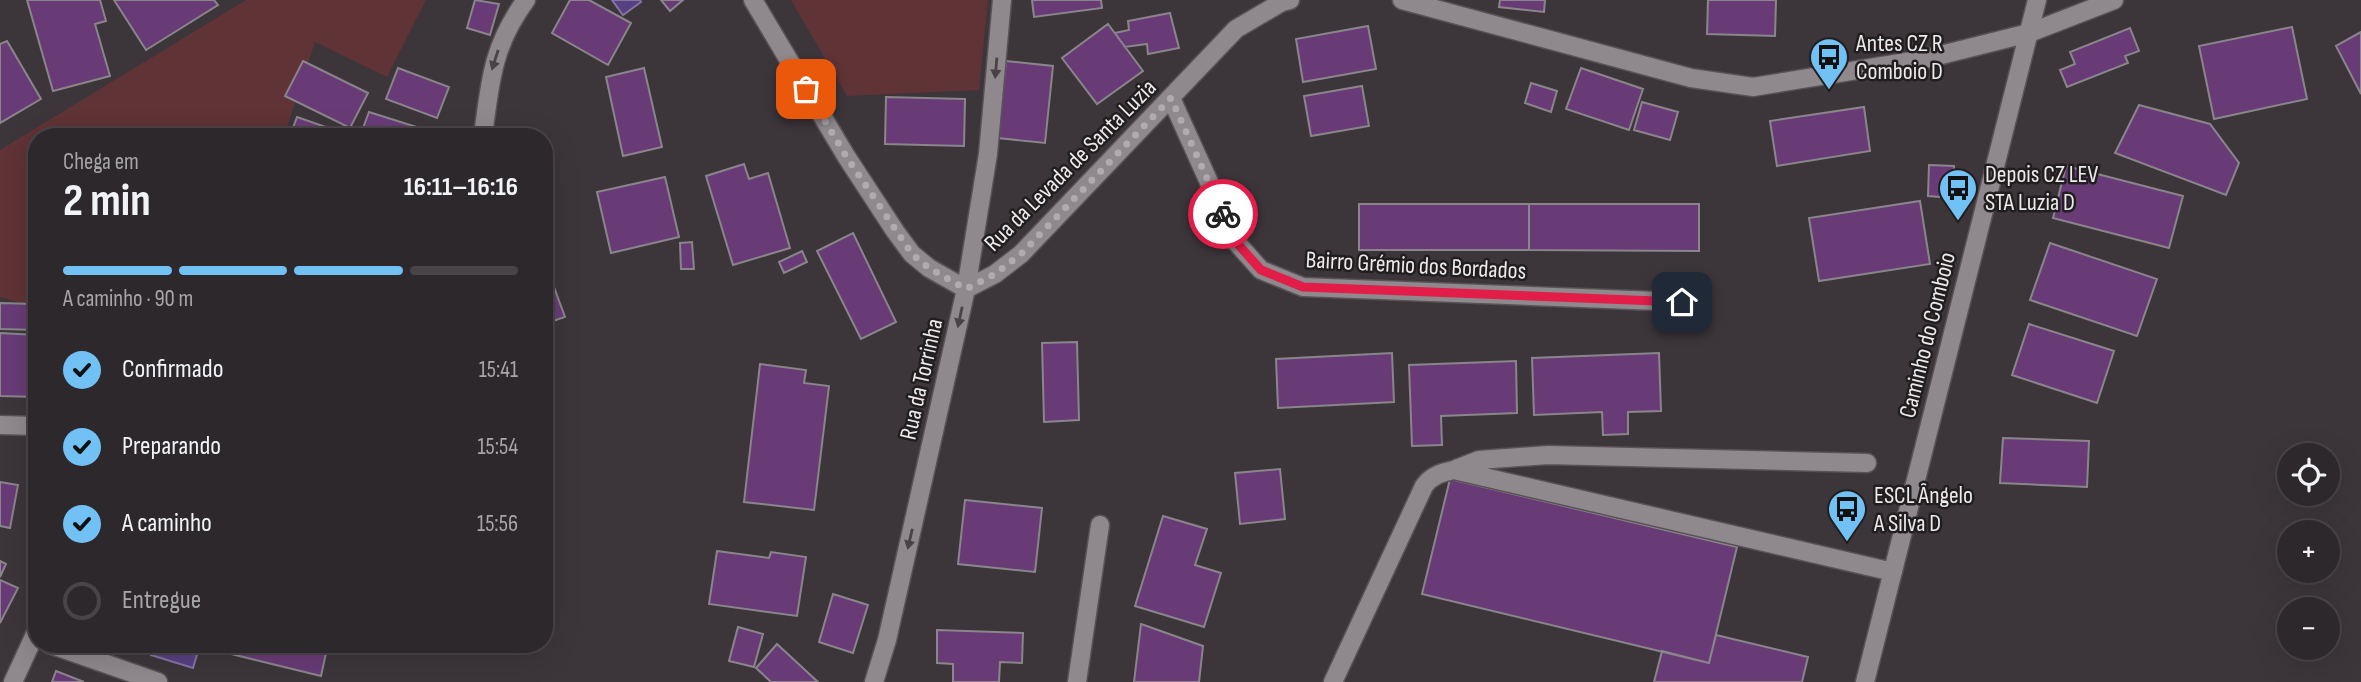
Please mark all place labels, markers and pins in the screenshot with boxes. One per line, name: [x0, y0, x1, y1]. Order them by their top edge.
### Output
place label: Antes CZ R Comboio D: [1855, 29, 1943, 86]
bus stop icon: Antes CZ R Comboio D: [1808, 36, 1850, 91]
pin: [776, 59, 836, 119]
place label: Depois CZ LEV STA Luzia D: [1985, 160, 2098, 217]
bus stop icon: Depois CZ LEV STA Luzia D: [1937, 167, 1979, 222]
pin: [1652, 272, 1712, 332]
place label: ESCL Ângelo A Silva D: [1873, 481, 1973, 538]
bus stop icon: ESCL Ângelo A Silva D: [1826, 488, 1868, 543]

